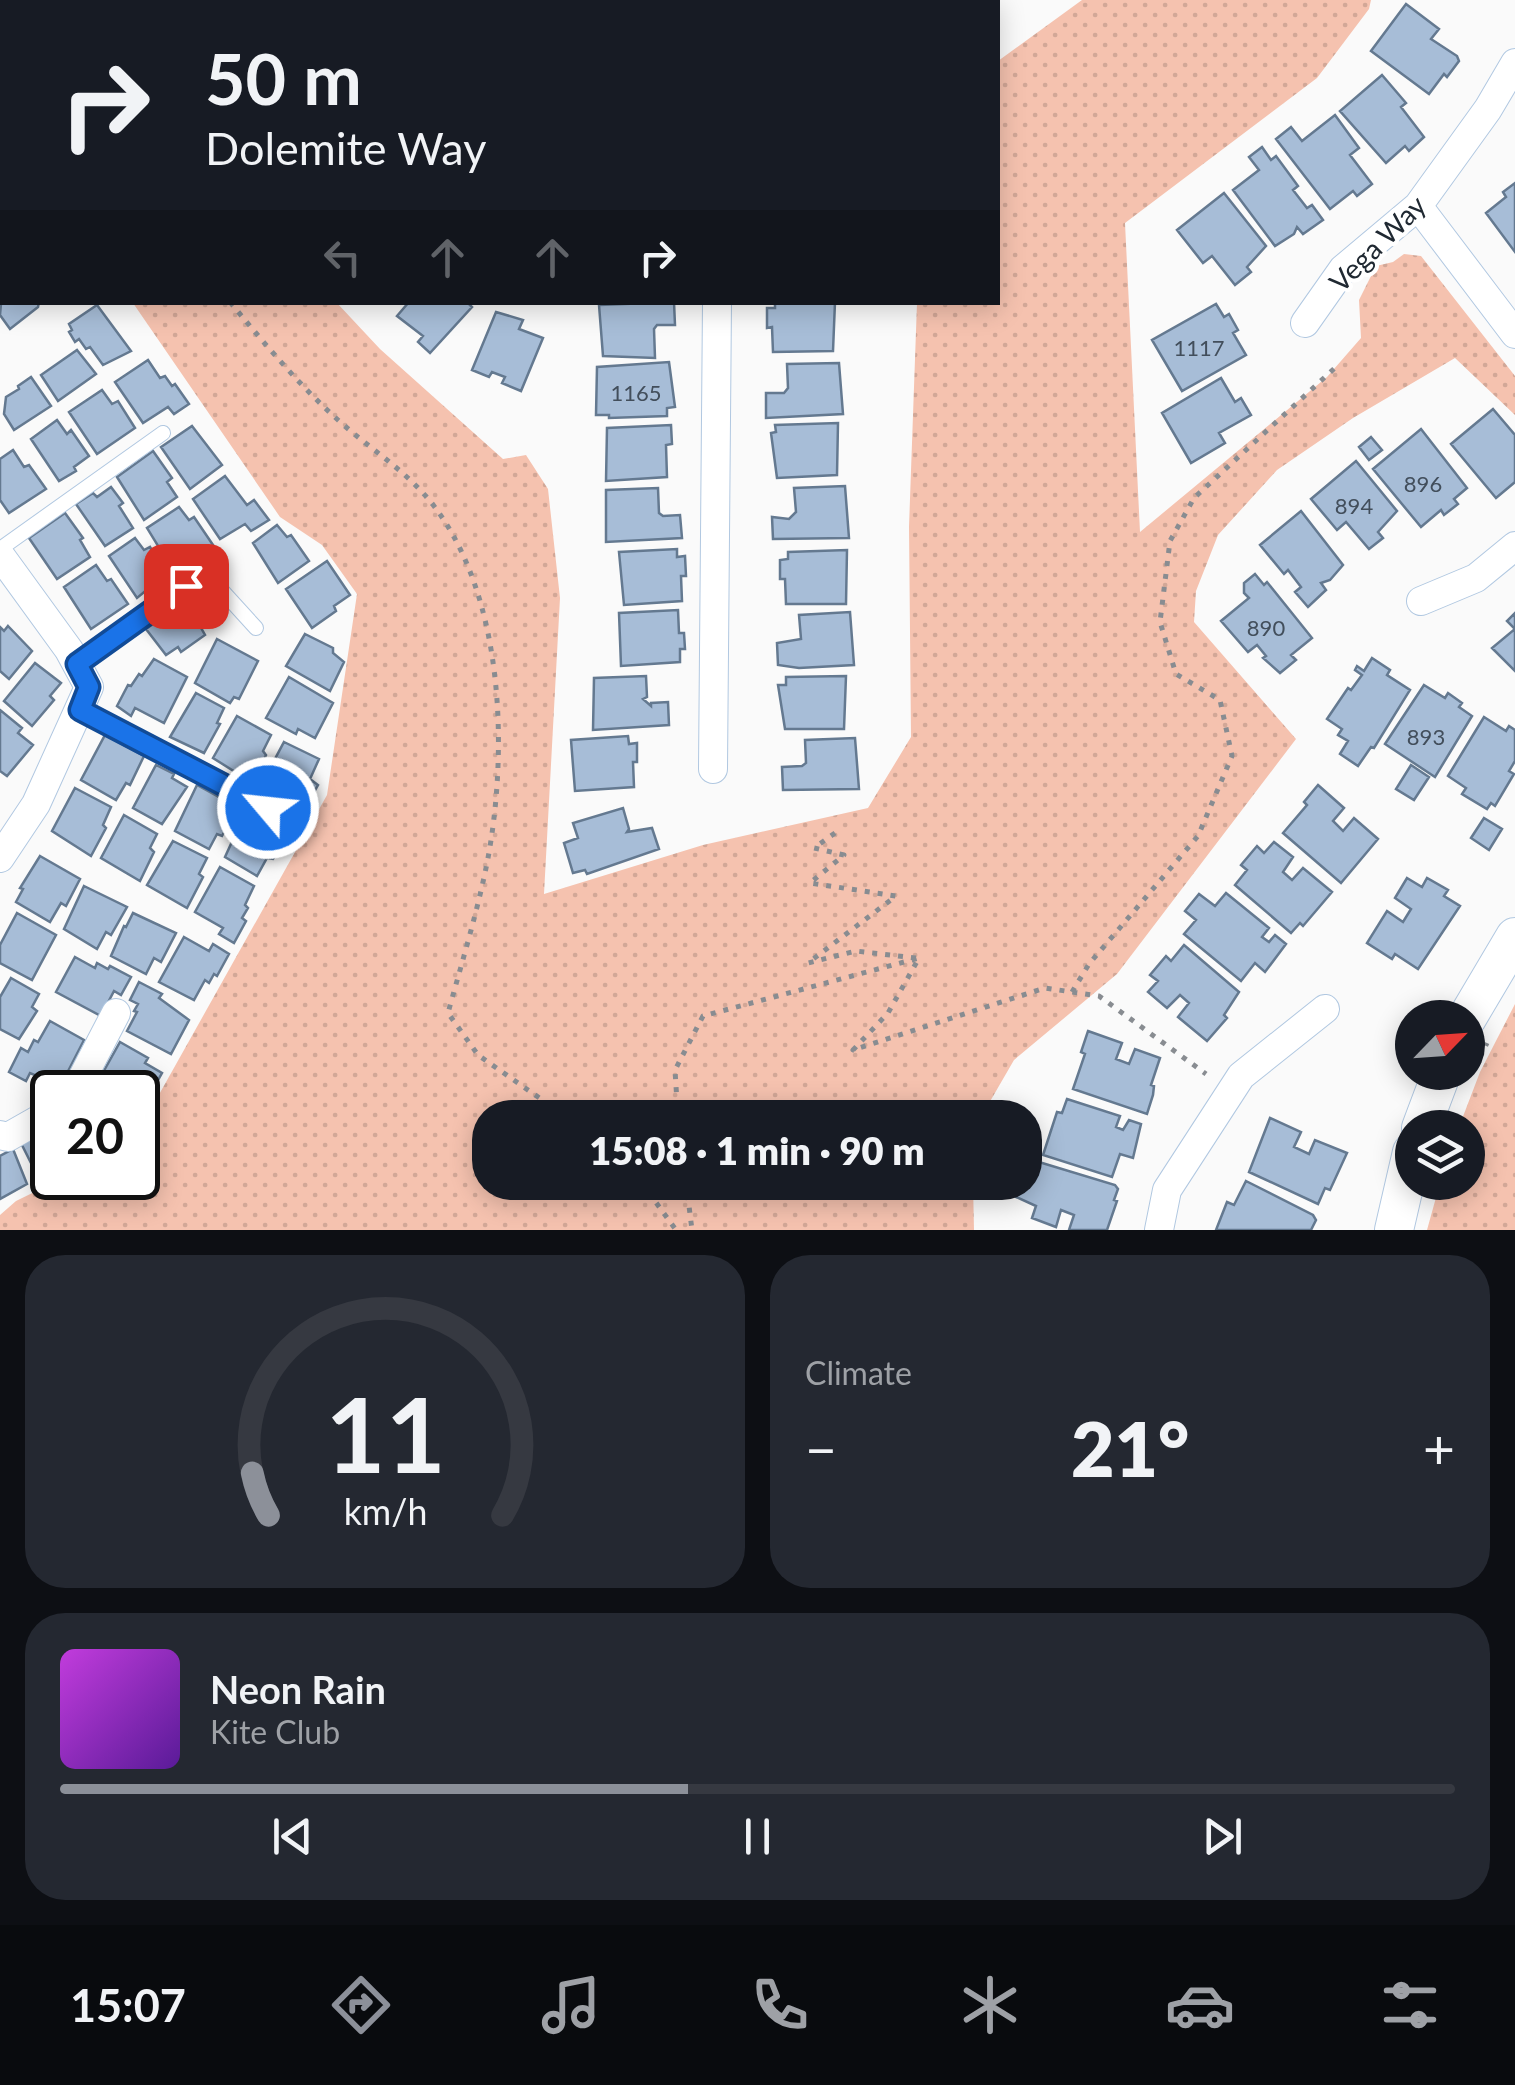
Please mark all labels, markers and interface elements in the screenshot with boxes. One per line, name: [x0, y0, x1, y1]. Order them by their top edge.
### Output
text: 50 m: [205, 36, 362, 120]
icon: right: [40, 40, 170, 170]
text: Dolemite Way: [205, 121, 486, 175]
street label: Vega Way: [1322, 187, 1433, 298]
icon: left: [315, 230, 370, 285]
icon: ahead: [420, 230, 475, 285]
icon: ahead: [525, 230, 580, 285]
icon: right: [630, 230, 685, 285]
house number: 1117: [1173, 334, 1225, 361]
house number: 1165: [610, 379, 662, 406]
house number: 896: [1404, 470, 1442, 497]
house number: 894: [1335, 492, 1373, 519]
pin: [144, 544, 229, 629]
icon: arrive: [159, 559, 214, 614]
house number: 890: [1247, 614, 1285, 641]
house number: 893: [1407, 723, 1445, 750]
position arrow: [216, 756, 320, 860]
north arrow: [1395, 1000, 1485, 1090]
map controls: [1395, 1000, 1485, 1200]
speed limit sign: 20: [30, 1070, 160, 1200]
button: layers: [1395, 1110, 1485, 1200]
text: 15:08 · 1 min · 90 m: [589, 1127, 925, 1173]
text: Climate: [805, 1353, 912, 1392]
text: 11: [325, 1370, 445, 1495]
text: 21°: [1071, 1403, 1189, 1493]
text: −: [805, 1415, 837, 1481]
text: +: [1423, 1415, 1455, 1481]
text: km/h: [343, 1490, 427, 1533]
text: Neon Rain: [210, 1666, 386, 1712]
text: Kite Club: [210, 1712, 340, 1751]
icon: previous: [265, 1809, 320, 1864]
icon: pause: [730, 1809, 785, 1864]
icon: next: [1195, 1809, 1250, 1864]
icon: directions: [326, 1970, 396, 2040]
icon: music: [536, 1970, 606, 2040]
icon: phone: [745, 1970, 815, 2040]
icon: climate: [955, 1970, 1025, 2040]
icon: car: [1165, 1970, 1235, 2040]
icon: filters: [1375, 1970, 1445, 2040]
text: 15:07: [70, 1978, 186, 2032]

